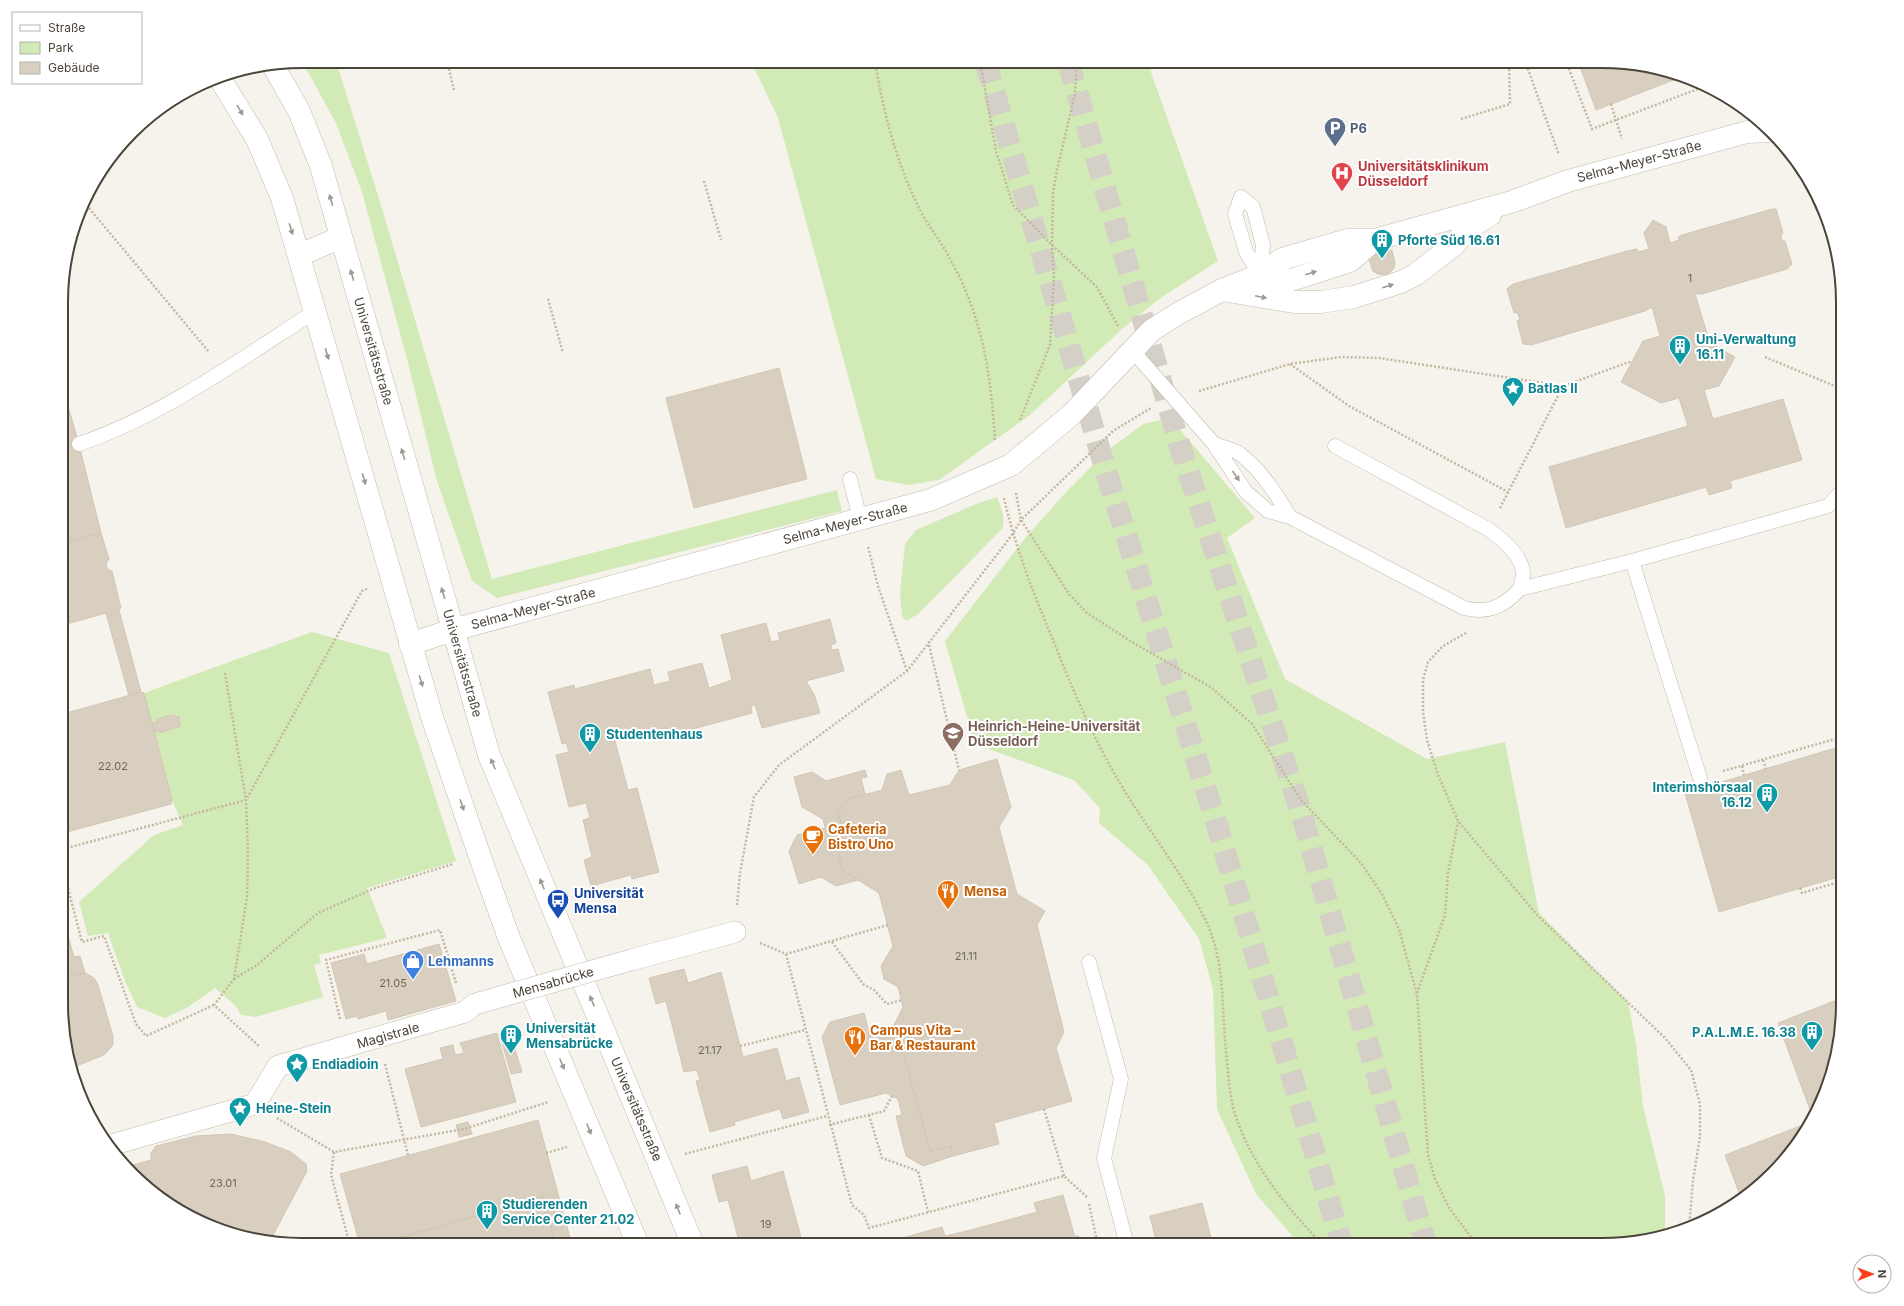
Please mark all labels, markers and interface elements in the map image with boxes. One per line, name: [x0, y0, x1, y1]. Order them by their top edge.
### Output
legend: [12, 12, 142, 84]
text: Straße: [48, 20, 85, 35]
text: Park: [48, 40, 74, 55]
text: Gebäude: [48, 60, 100, 75]
one-way arrow: [236, 105, 243, 116]
parking icon: P6: [1322, 115, 1348, 148]
place label: P6: [1350, 120, 1367, 136]
street label: Selma-Meyer-Straße: [1575, 137, 1703, 185]
place label: Universitätsklinikum Düsseldorf: [1358, 158, 1489, 189]
hospital icon: Universitätsklinikum Düsseldorf: [1329, 160, 1355, 193]
one-way arrow: [327, 193, 333, 206]
one-way arrow: [289, 224, 295, 236]
building icon: Pforte Süd 16.61: [1369, 227, 1395, 260]
place label: Pforte Süd 16.61: [1398, 232, 1500, 248]
one-way arrow: [349, 269, 355, 281]
one-way arrow: [1306, 270, 1318, 276]
house number: 1: [1688, 271, 1692, 285]
one-way arrow: [1382, 283, 1394, 289]
street label: Universitätsstraße: [351, 295, 397, 407]
one-way arrow: [1254, 295, 1267, 301]
place label: Uni-Verwaltung 16.11: [1696, 331, 1796, 362]
building icon: Uni-Verwaltung 16.11: [1667, 333, 1693, 366]
one-way arrow: [324, 349, 330, 361]
place icon: Batlas II: [1500, 375, 1526, 408]
place label: Batlas II: [1528, 380, 1578, 396]
one-way arrow: [400, 448, 406, 460]
one-way arrow: [1232, 471, 1240, 481]
one-way arrow: [361, 473, 367, 485]
street label: Selma-Meyer-Straße: [781, 499, 909, 547]
street label: Selma-Meyer-Straße: [469, 584, 597, 632]
one-way arrow: [440, 586, 446, 598]
street label: Universitätsstraße: [440, 607, 486, 719]
one-way arrow: [418, 675, 424, 687]
place label: Heinrich-Heine-Universität Düsseldorf: [968, 718, 1141, 749]
school or university icon: Heinrich-Heine-Universität Düsseldorf: [940, 720, 966, 753]
building icon: Studentenhaus: [577, 721, 603, 754]
place label: Studentenhaus: [606, 726, 703, 742]
house number: 22.02: [98, 759, 128, 773]
one-way arrow: [490, 759, 496, 770]
place label: Interimshörsaal 16.12: [1653, 779, 1752, 810]
building icon: Interimshörsaal 16.12: [1754, 781, 1780, 814]
one-way arrow: [459, 799, 465, 811]
place label: Cafeteria Bistro Uno: [828, 821, 894, 852]
cafe icon: Cafeteria Bistro Uno: [800, 823, 826, 856]
one-way arrow: [539, 878, 545, 890]
restaurant icon: Mensa: [935, 878, 961, 911]
place label: Mensa: [964, 883, 1007, 899]
place label: Universität Mensa: [574, 885, 644, 916]
bus stop icon: Universität Mensa: [545, 887, 571, 920]
shop icon: Lehmanns: [400, 948, 426, 981]
house number: 21.11: [955, 949, 977, 963]
place label: Lehmanns: [428, 953, 494, 969]
street label: Mensabrücke: [511, 963, 595, 1001]
house number: 21.05: [379, 976, 407, 990]
one-way arrow: [588, 995, 595, 1007]
street label: Magistrale: [355, 1018, 421, 1052]
building icon: P.A.L.M.E. 16.38: [1799, 1019, 1825, 1052]
place label: Universität Mensabrücke: [526, 1020, 613, 1051]
building icon: Universität Mensabrücke: [498, 1022, 524, 1055]
place label: Campus Vita – Bar & Restaurant: [870, 1022, 976, 1053]
restaurant icon: Campus Vita – Bar & Restaurant: [842, 1024, 868, 1057]
place label: P.A.L.M.E. 16.38: [1692, 1024, 1796, 1040]
house number: 21.17: [698, 1043, 722, 1057]
place icon: Endiadioin: [284, 1051, 310, 1084]
street label: Universitätsstraße: [608, 1055, 666, 1163]
place label: Endiadioin: [312, 1056, 379, 1072]
one-way arrow: [558, 1058, 565, 1070]
place icon: Heine-Stein: [227, 1095, 253, 1128]
place label: Heine-Stein: [256, 1100, 331, 1116]
one-way arrow: [586, 1124, 592, 1136]
house number: 23.01: [209, 1176, 237, 1190]
place label: Studierenden Service Center 21.02: [502, 1196, 634, 1227]
building icon: Studierenden Service Center 21.02: [474, 1198, 500, 1231]
one-way arrow: [675, 1202, 681, 1214]
house number: 19: [760, 1217, 772, 1231]
north arrow: [1852, 1254, 1892, 1294]
text: N: [1875, 1270, 1889, 1278]

